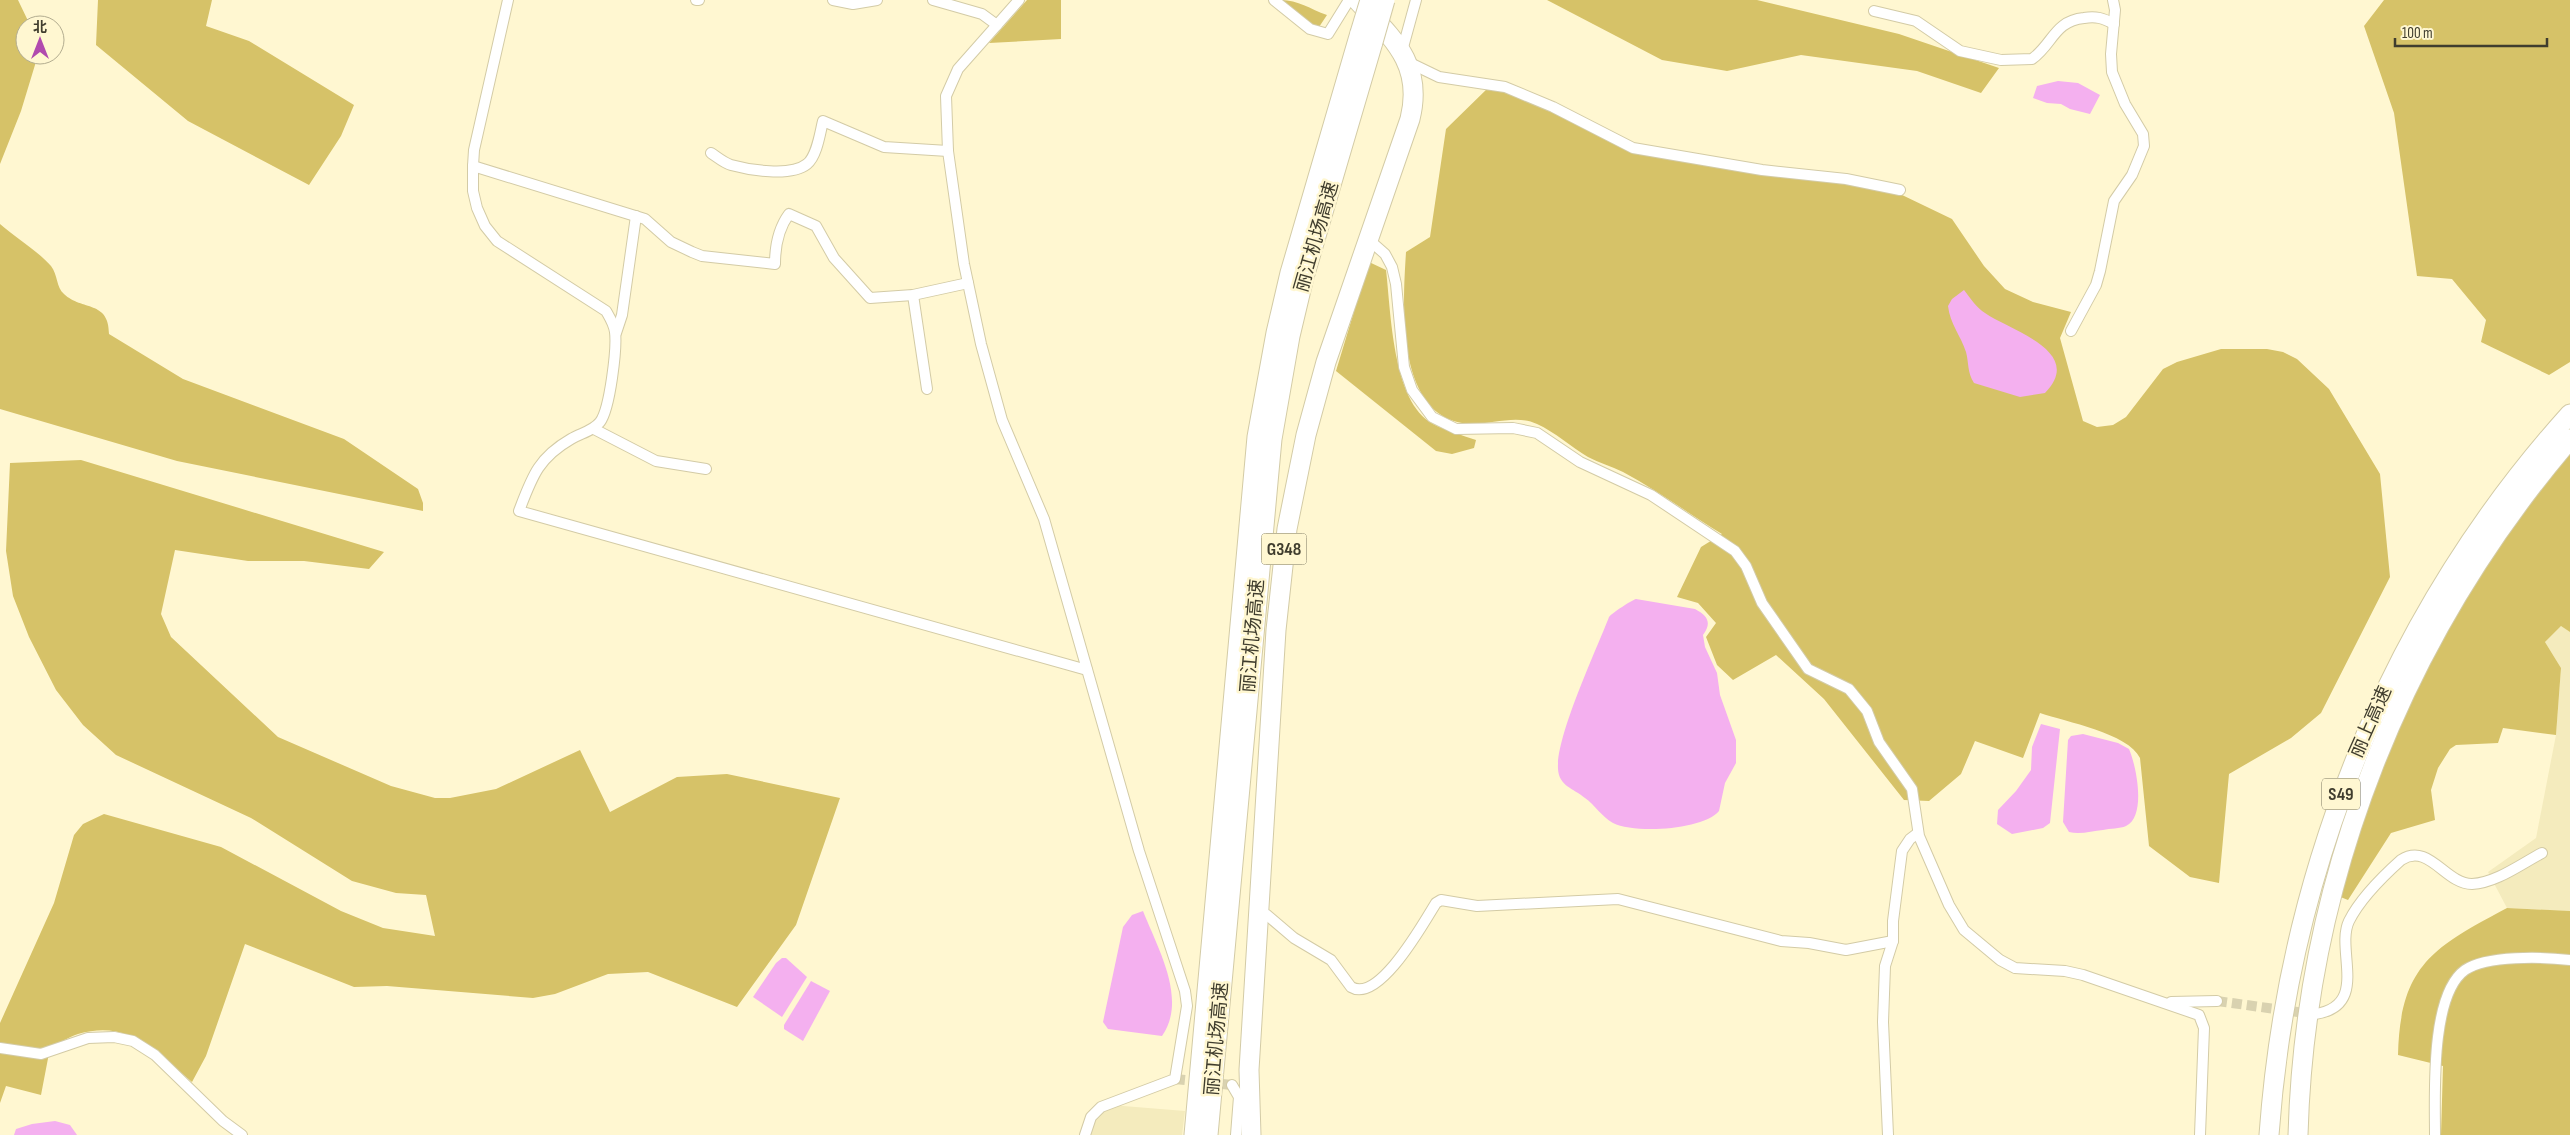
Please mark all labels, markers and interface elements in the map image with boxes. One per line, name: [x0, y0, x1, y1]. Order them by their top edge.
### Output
north arrow: [15, 15, 65, 65]
scale bar: [2395, 15, 2548, 47]
text: 北: [33, 19, 47, 36]
text: 100 m: [2402, 24, 2433, 43]
street label: 丽江机场高速: [1290, 179, 1344, 295]
road number: G348: [1262, 534, 1306, 564]
street label: 丽江机场高速: [1237, 578, 1269, 694]
street label: 丽上高速: [2345, 683, 2397, 761]
road number: S49: [2322, 779, 2360, 810]
street label: 丽江机场高速: [1201, 981, 1233, 1097]

